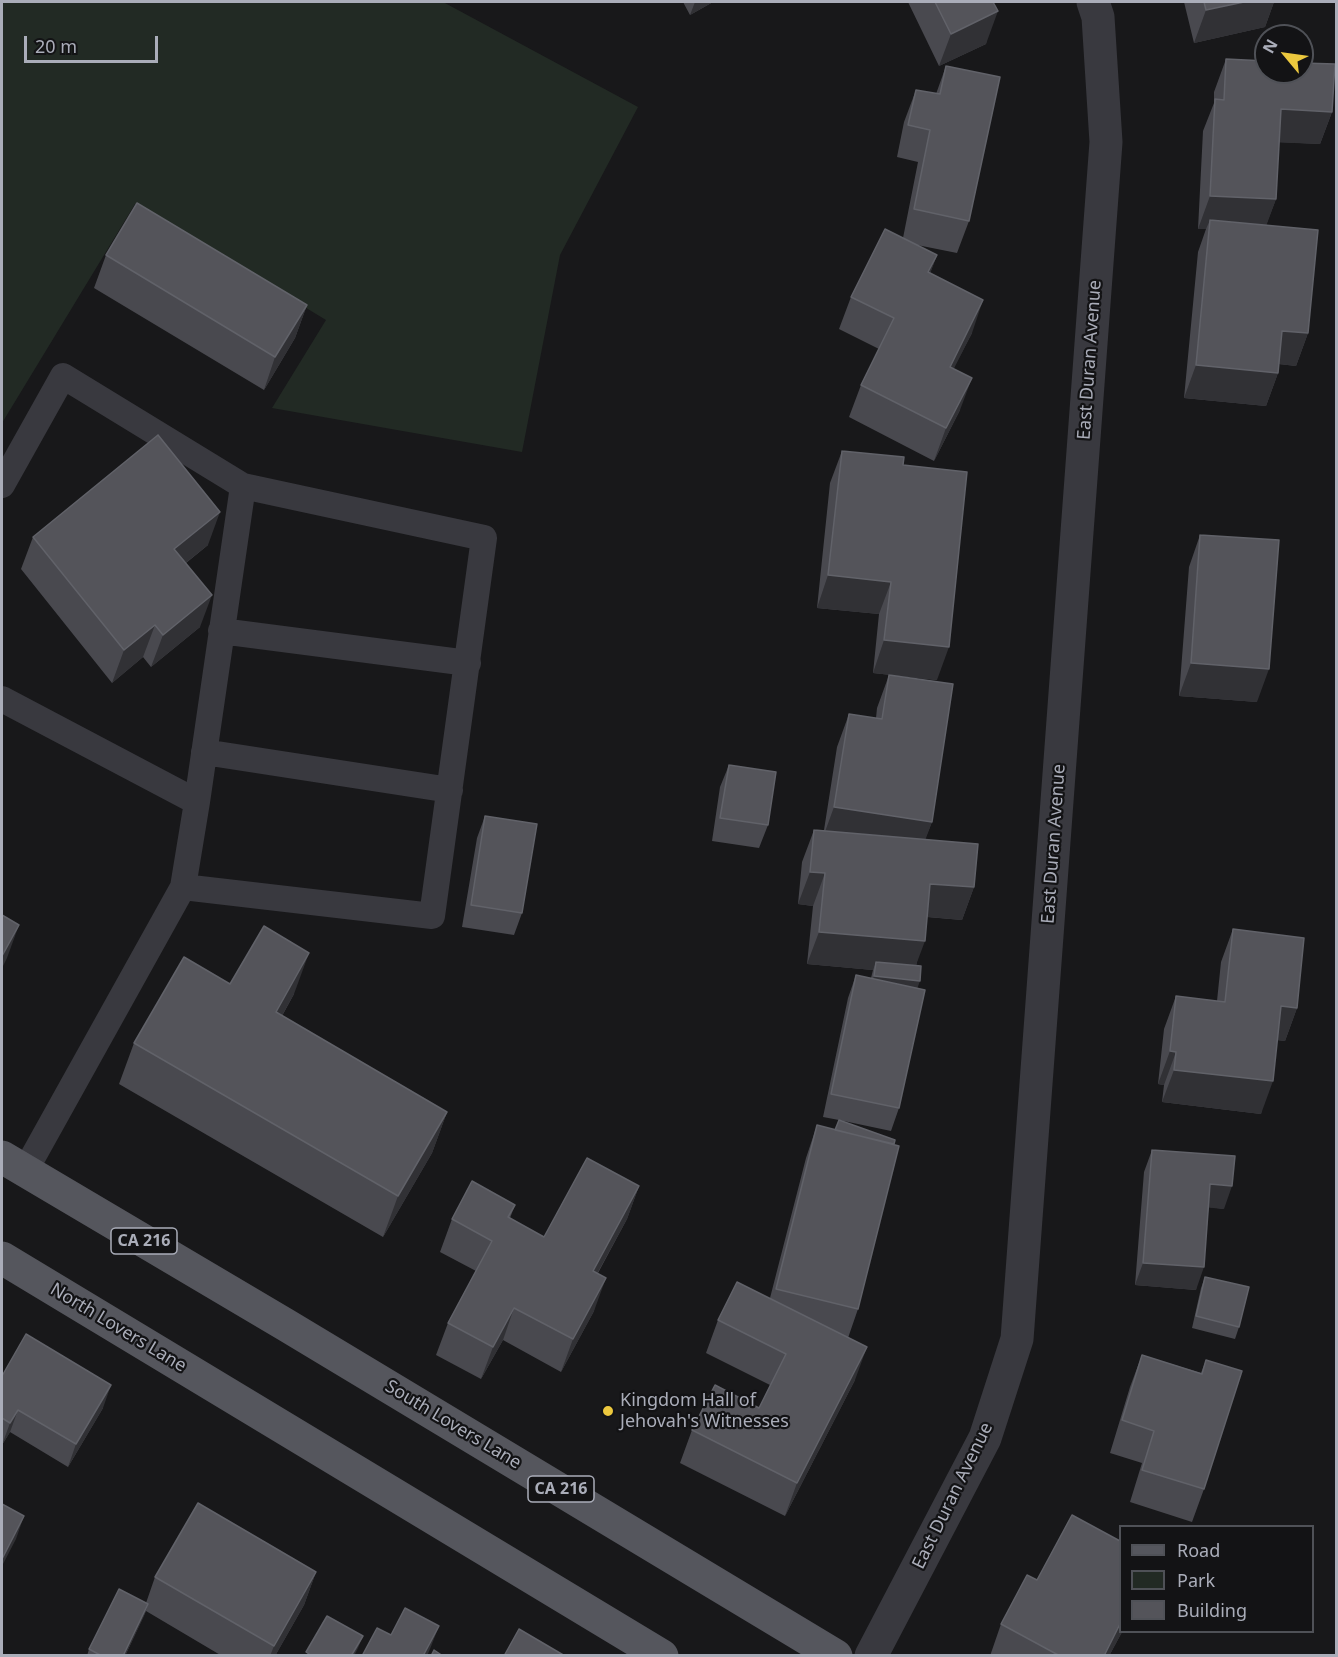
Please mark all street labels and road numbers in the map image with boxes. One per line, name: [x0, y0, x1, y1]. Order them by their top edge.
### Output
street label: East Duran Avenue: [1074, 279, 1106, 441]
street label: East Duran Avenue: [1038, 763, 1070, 925]
road number: CA 216: [111, 1228, 177, 1254]
street label: North Lovers Lane: [46, 1279, 190, 1377]
street label: South Lovers Lane: [381, 1376, 525, 1474]
street label: East Duran Avenue: [908, 1419, 998, 1573]
road number: CA 216: [528, 1476, 594, 1502]

